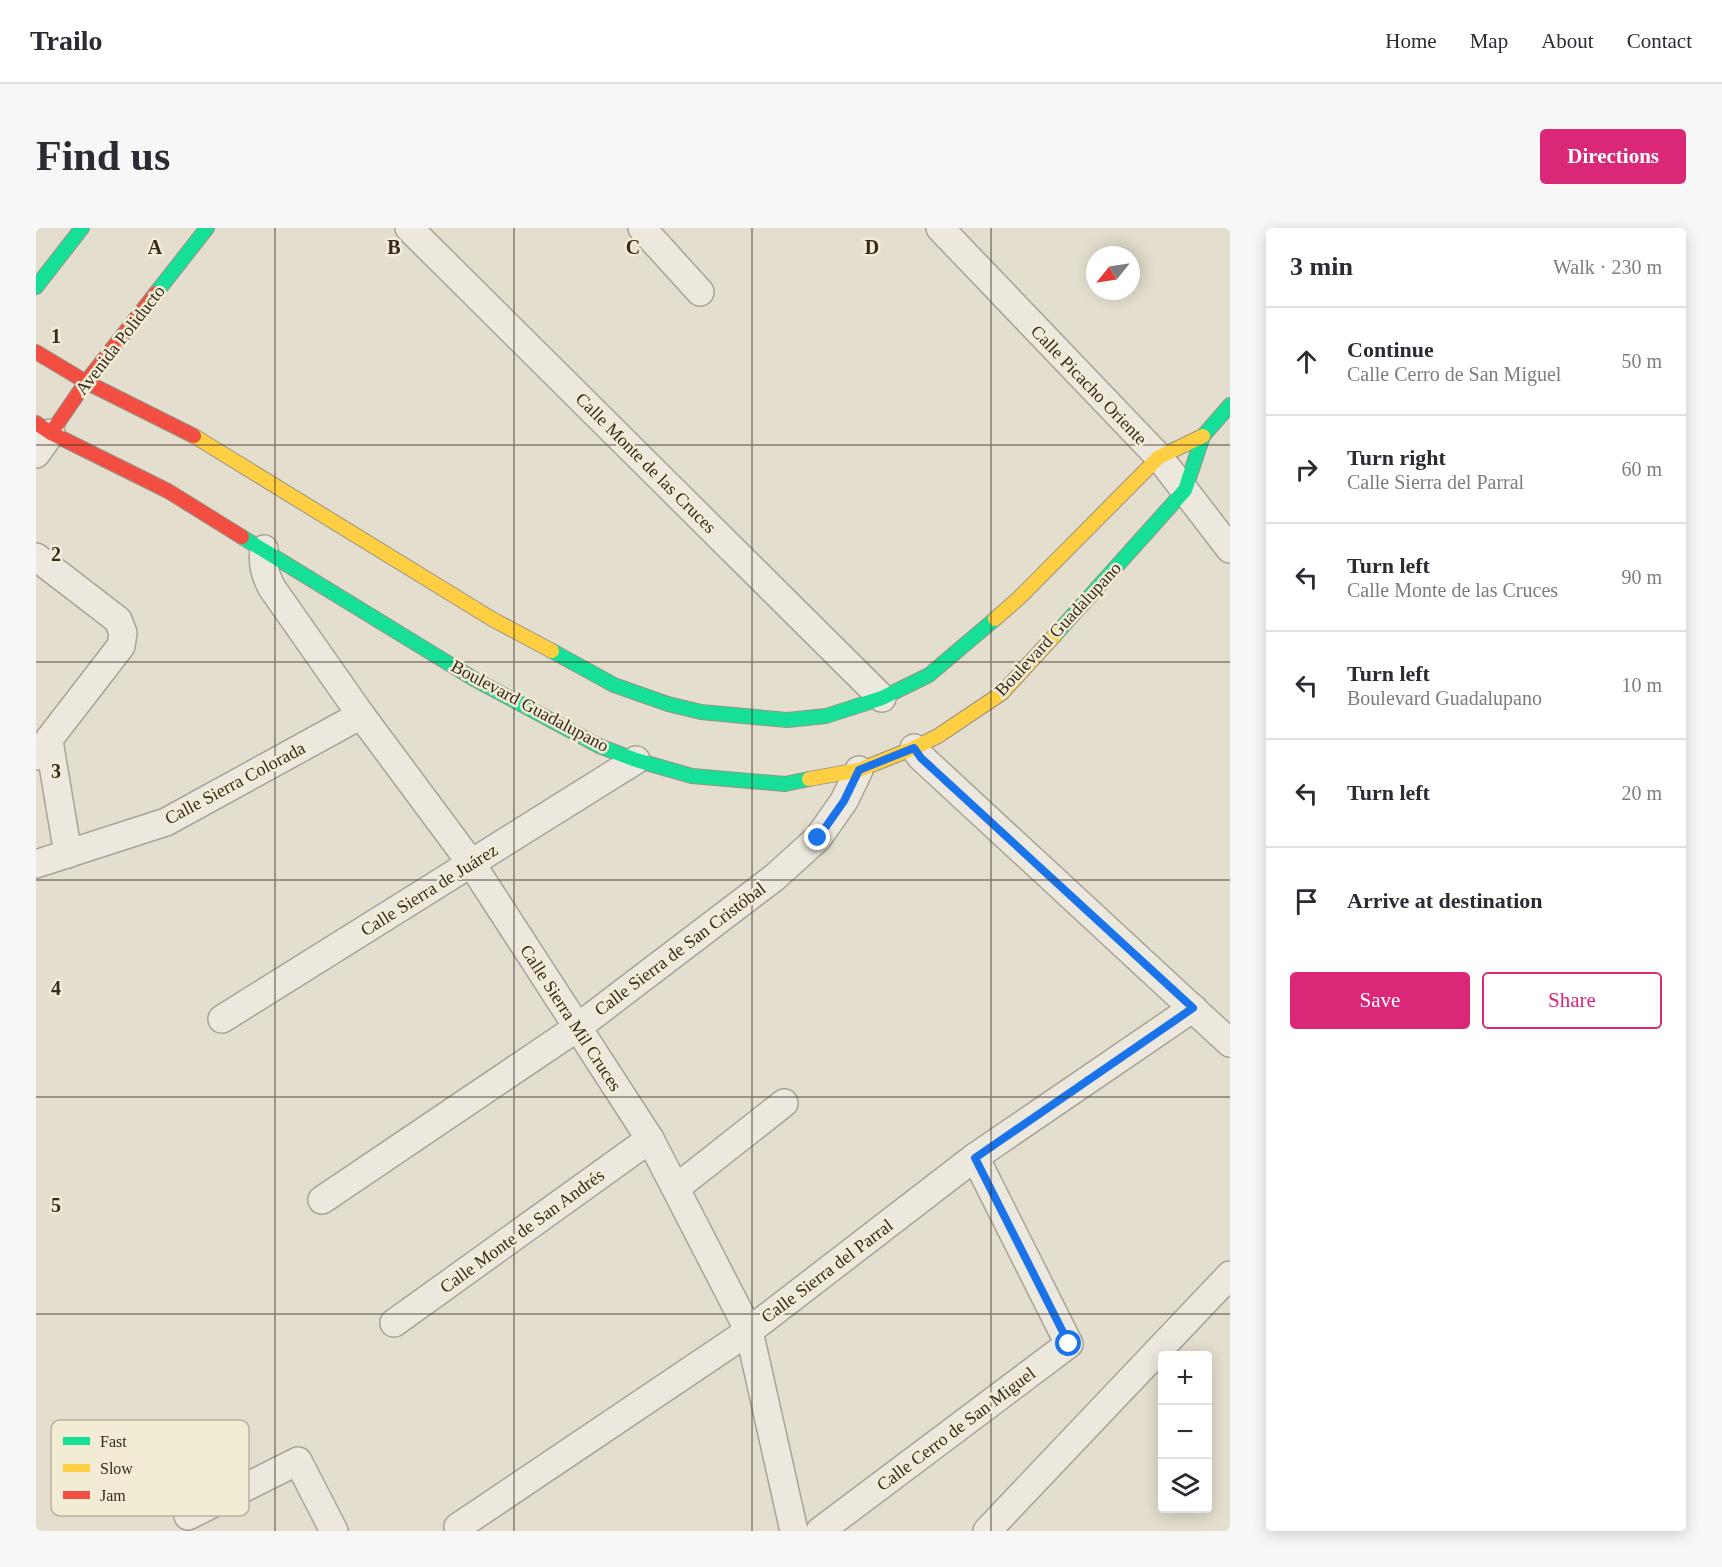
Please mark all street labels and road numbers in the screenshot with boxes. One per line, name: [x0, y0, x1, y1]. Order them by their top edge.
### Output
street label: Avenida Poliducto: [71, 281, 169, 399]
street label: Calle Picacho Oriente: [1027, 321, 1151, 449]
street label: Calle Monte de las Cruces: [572, 389, 720, 537]
street label: Boulevard Guadalupano: [991, 558, 1125, 700]
street label: Boulevard Guadalupano: [448, 656, 612, 756]
street label: Calle Sierra Colorada: [161, 738, 309, 828]
street label: Calle Sierra de Juárez: [357, 840, 501, 940]
street label: Calle Sierra de San Cristóbal: [591, 878, 769, 1020]
street label: Calle Sierra Mil Cruces: [516, 941, 626, 1095]
street label: Calle Monte de San Andrés: [436, 1165, 608, 1297]
street label: Calle Sierra del Parral: [757, 1215, 897, 1327]
street label: Calle Cerro de San Miguel: [873, 1363, 1039, 1495]

